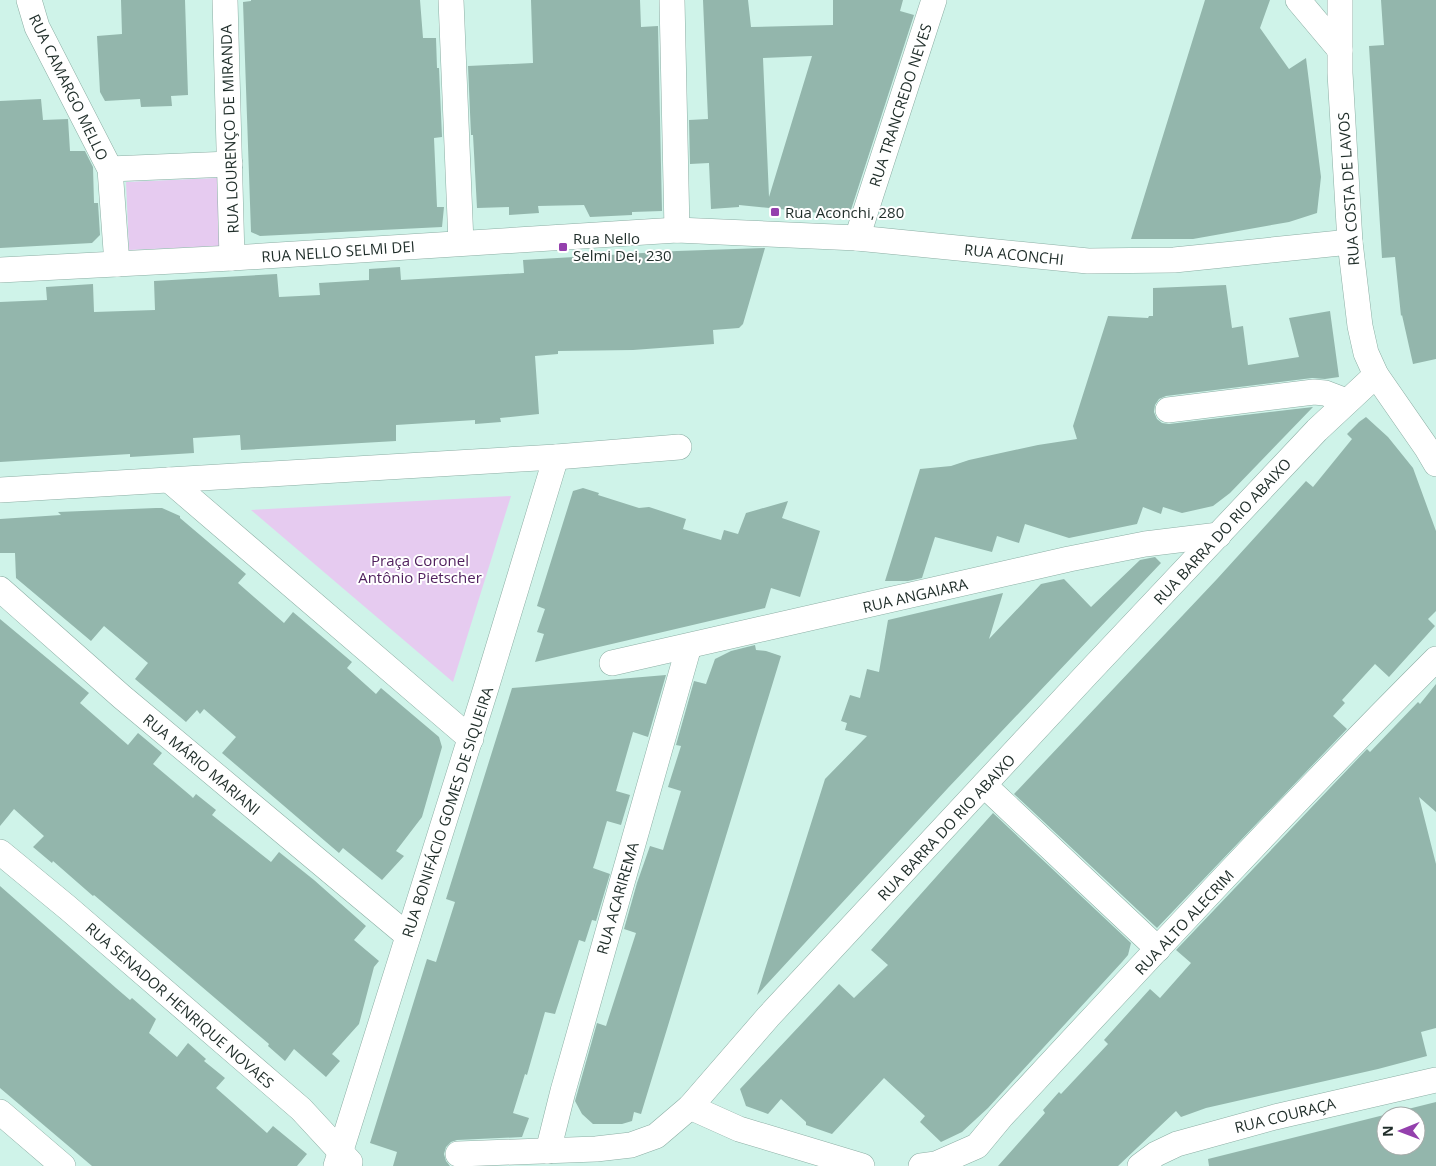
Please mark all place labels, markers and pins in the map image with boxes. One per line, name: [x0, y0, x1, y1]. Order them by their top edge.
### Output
place label: Rua Aconchi, 280: [785, 202, 904, 222]
marker: Rua Aconchi, 280: [769, 206, 781, 218]
place label: Rua Nello Selmi Dei, 230: [573, 228, 672, 265]
marker: Rua Nello Selmi Dei, 230: [557, 241, 569, 253]

